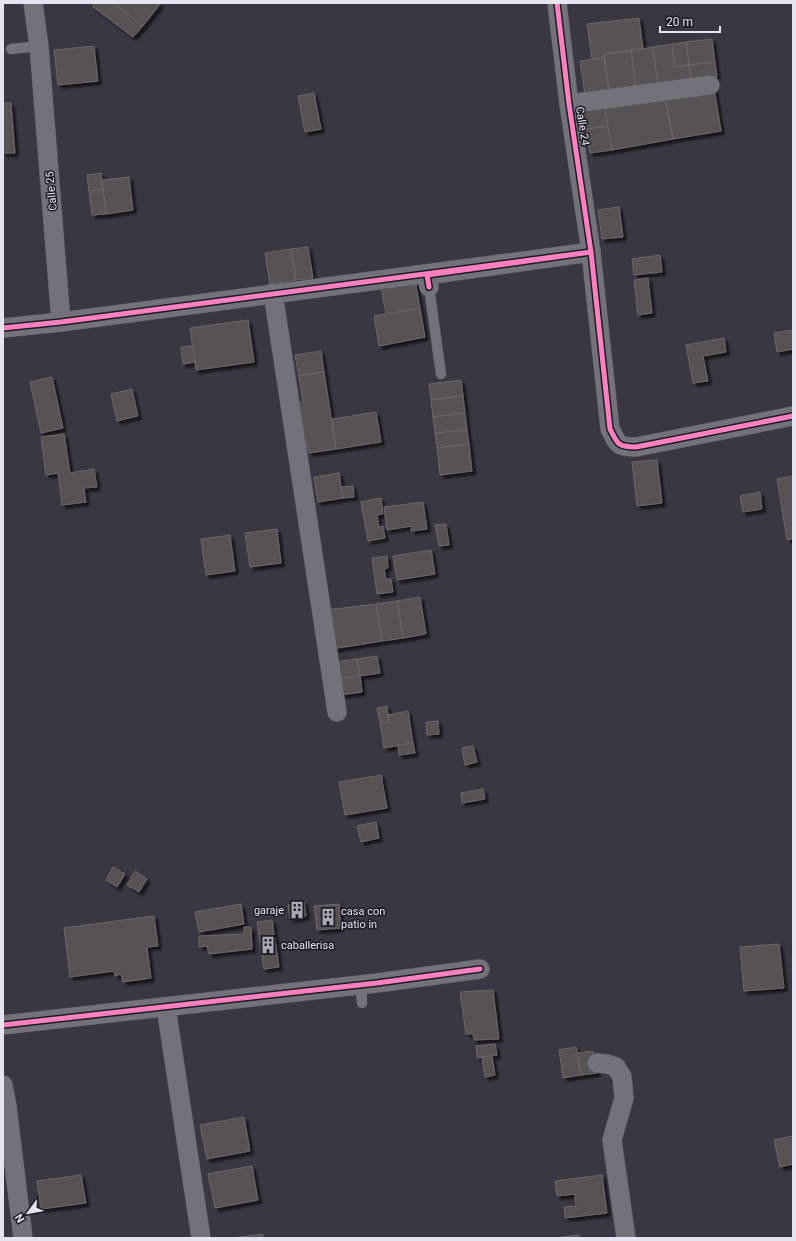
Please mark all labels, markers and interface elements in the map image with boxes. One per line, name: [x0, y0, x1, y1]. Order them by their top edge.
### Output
scale bar: [660, 8, 720, 34]
text: 20 m: [666, 15, 693, 29]
street label: Calle 24: [573, 106, 592, 147]
street label: Calle 25: [43, 171, 60, 211]
building icon: garaje: [287, 900, 307, 920]
place label: garaje: [254, 904, 284, 917]
place label: casa con patio in: [341, 905, 385, 931]
building icon: casa con patio in: [318, 907, 338, 927]
building icon: caballerisa: [258, 935, 278, 955]
place label: caballerisa: [281, 939, 334, 952]
north arrow: [8, 1193, 48, 1233]
text: N: [12, 1211, 28, 1225]

